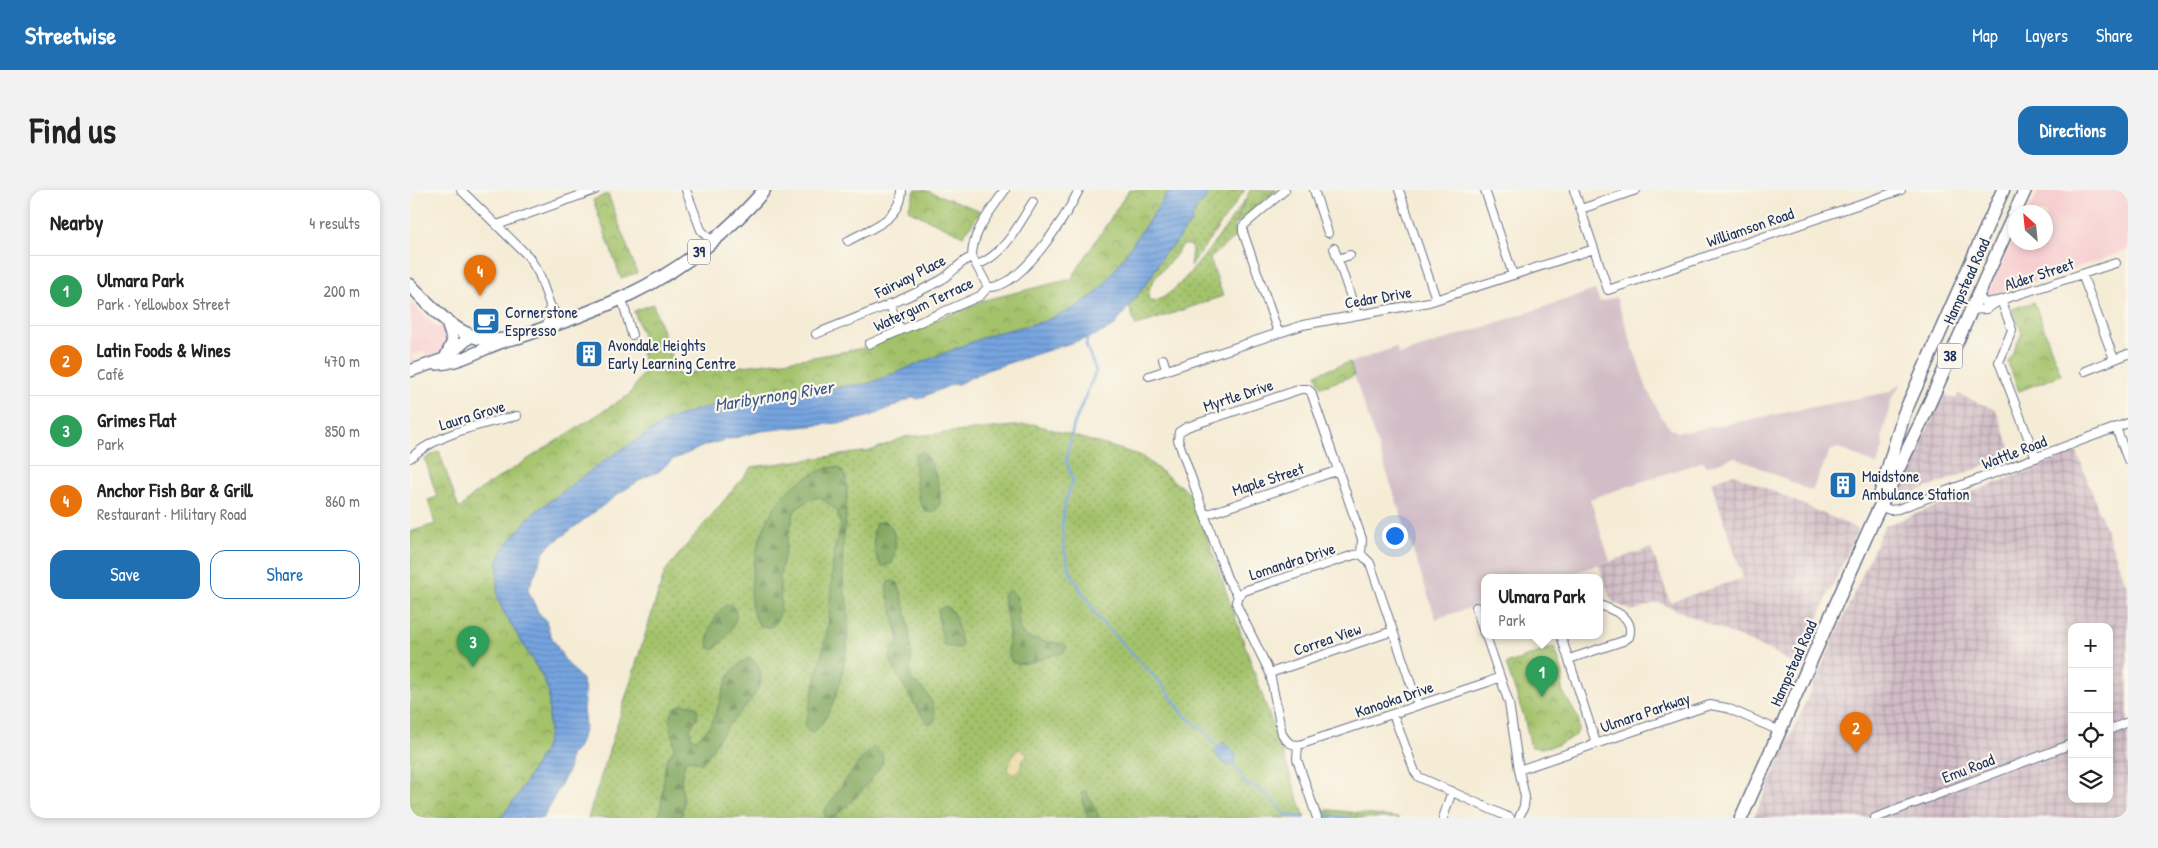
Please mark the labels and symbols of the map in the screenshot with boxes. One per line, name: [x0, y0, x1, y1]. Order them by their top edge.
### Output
street label: Williamson Road: [1703, 202, 1797, 252]
north arrow: [2008, 205, 2053, 250]
street label: Hampstead Road: [1937, 235, 1995, 327]
road number: 39: [688, 240, 710, 264]
street label: Fairway Place: [870, 248, 950, 304]
street label: Alder Street: [2001, 252, 2077, 296]
pin: 4: [464, 255, 496, 296]
street label: Watergum Terrace: [870, 271, 977, 337]
street label: Cedar Drive: [1343, 280, 1414, 314]
place label: Cornerstone Espresso: [505, 301, 578, 341]
cafe icon: Cornerstone Espresso: [471, 306, 501, 336]
place label: Avondale Heights Early Learning Centre: [608, 334, 737, 374]
building icon: Avondale Heights Early Learning Centre: [574, 339, 604, 369]
road number: 38: [1938, 344, 1962, 368]
water label: Maribyrnong River: [713, 373, 837, 417]
street label: Myrtle Drive: [1200, 373, 1276, 417]
street label: Laura Grove: [436, 394, 508, 435]
street label: Wattle Road: [1978, 430, 2050, 474]
street label: Maple Street: [1229, 457, 1307, 501]
place label: Maidstone Ambulance Station: [1862, 465, 1970, 505]
building icon: Maidstone Ambulance Station: [1828, 470, 1858, 500]
your location: [1382, 523, 1408, 549]
street label: Lomandra Drive: [1246, 537, 1338, 585]
street label: Correa View: [1290, 617, 1364, 661]
street label: Hampstead Road: [1764, 617, 1822, 709]
pin: 3: [457, 626, 489, 667]
pin: 1: [1526, 656, 1558, 697]
street label: Kanooka Drive: [1352, 675, 1437, 723]
street label: Ulmara Parkway: [1597, 686, 1693, 738]
pin: 2: [1840, 712, 1872, 753]
street label: Emu Road: [1939, 748, 1997, 788]

